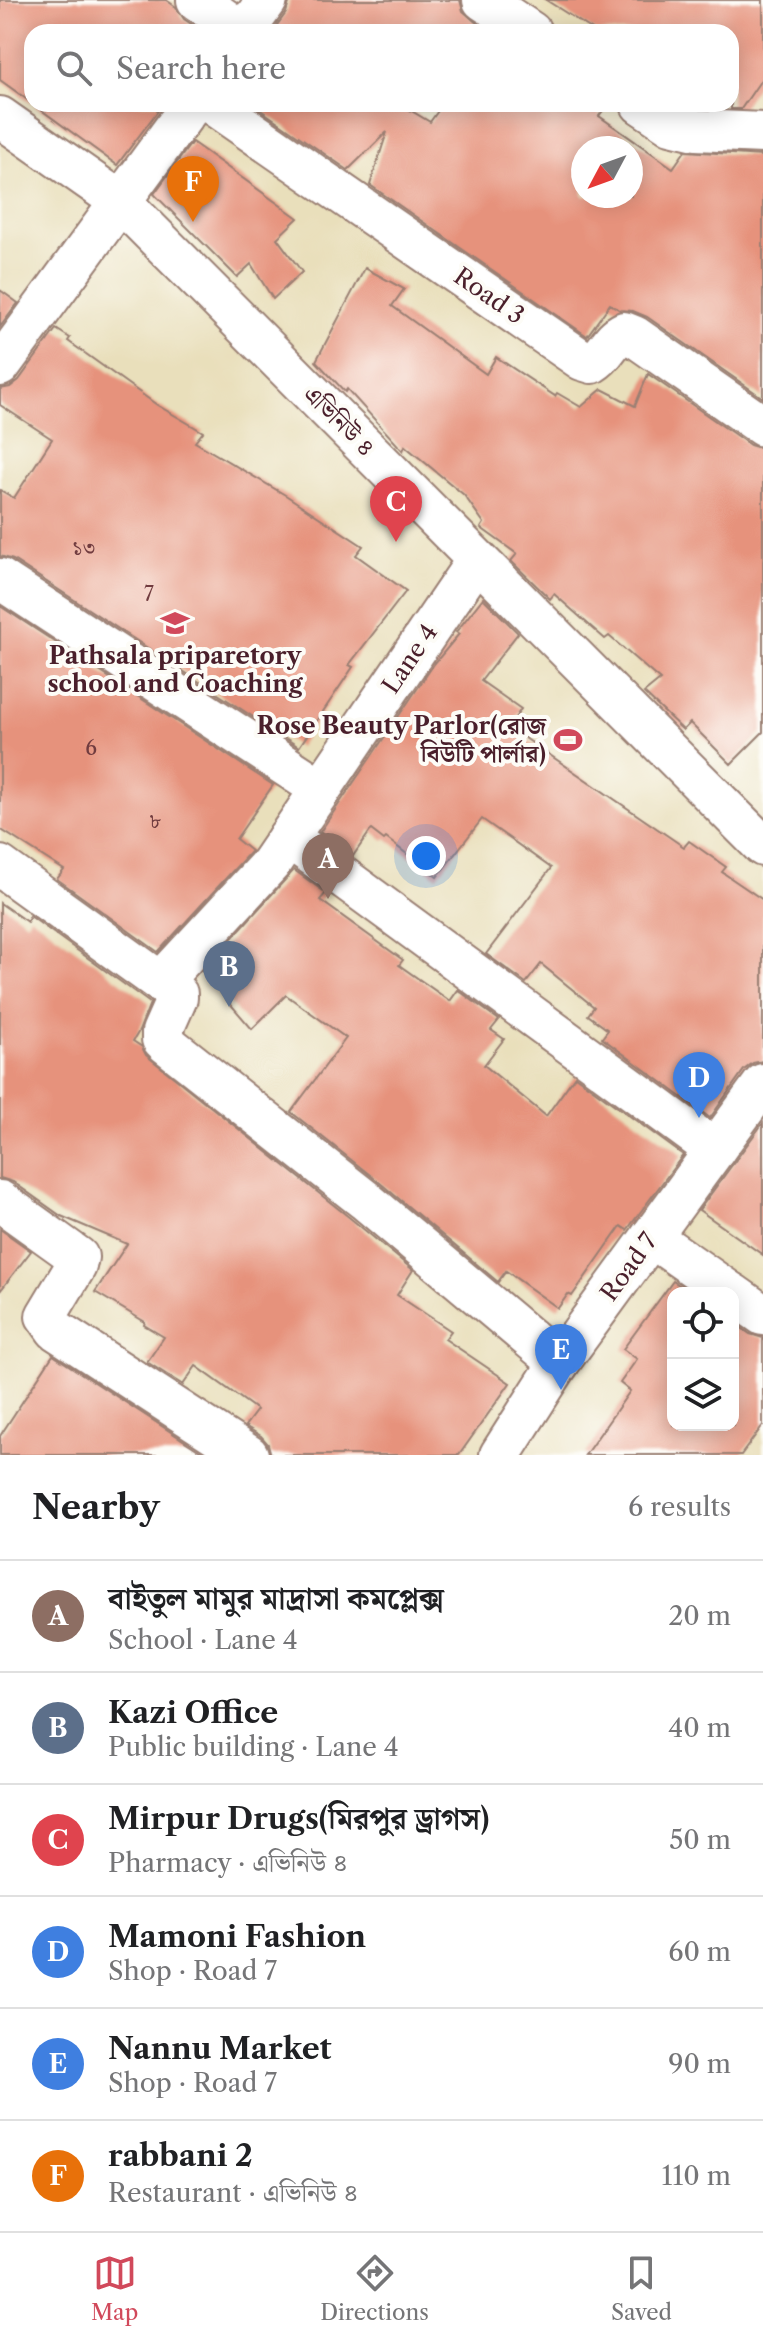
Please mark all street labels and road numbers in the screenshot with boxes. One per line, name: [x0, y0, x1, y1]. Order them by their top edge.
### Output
street label: Road 3: [449, 261, 530, 330]
street label: এভিনিউ ৪: [298, 379, 381, 462]
street label: Lane 4: [376, 619, 443, 699]
street label: Road 7: [594, 1227, 663, 1307]

